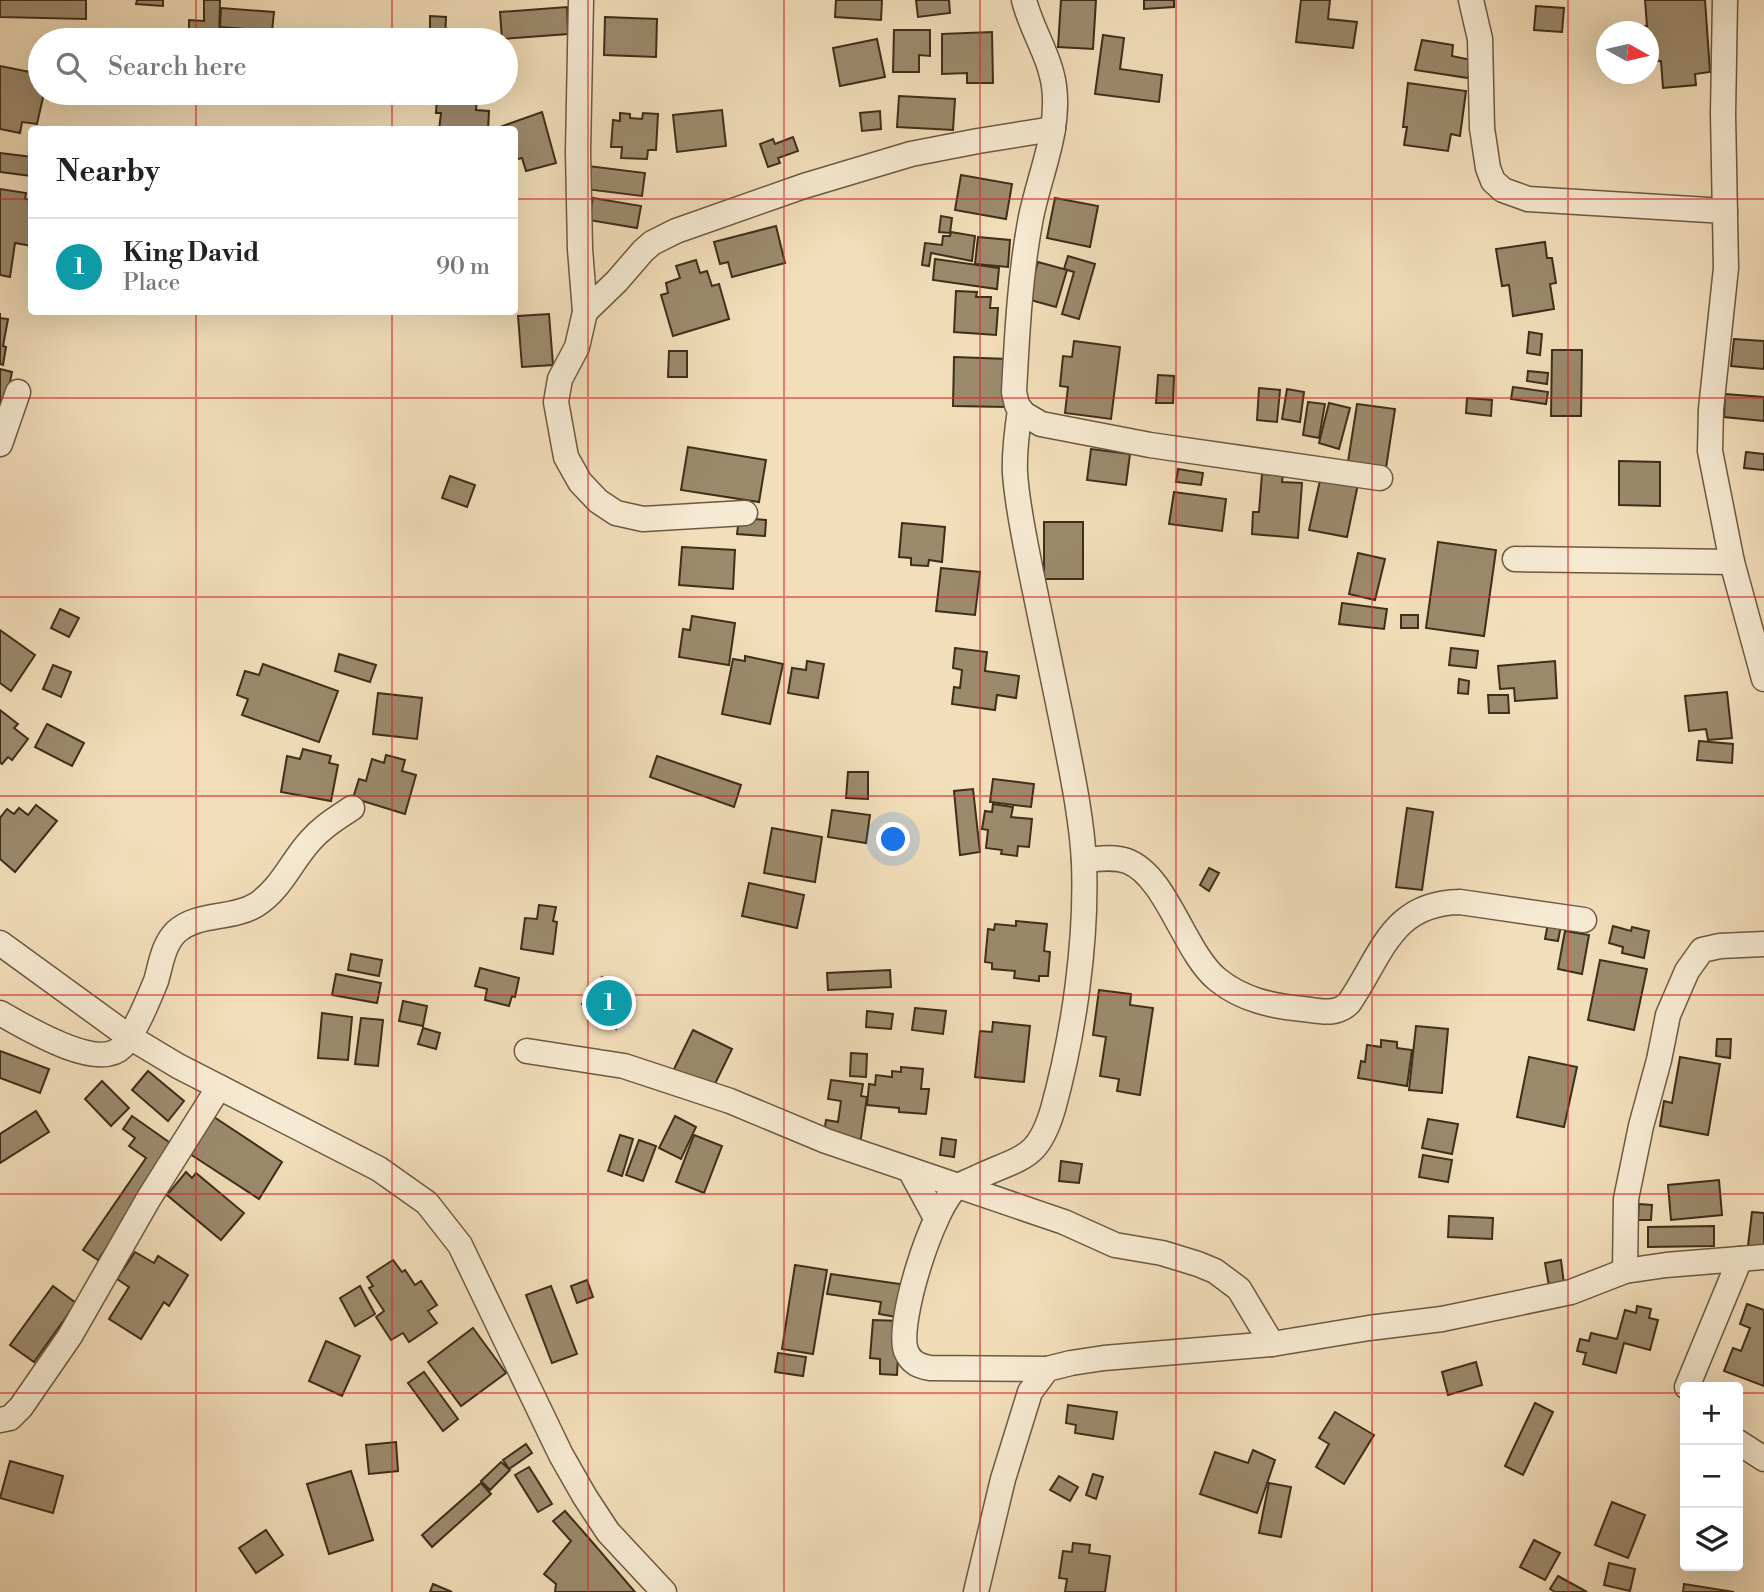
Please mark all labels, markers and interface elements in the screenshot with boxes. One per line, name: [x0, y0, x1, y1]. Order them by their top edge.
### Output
north arrow: [1596, 21, 1659, 84]
search box: [28, 28, 518, 105]
icon: search: [52, 48, 90, 86]
text: Search here: [108, 51, 247, 83]
text: Nearby: [56, 153, 160, 191]
text: King David: [123, 237, 259, 269]
text: 1: [73, 253, 85, 281]
text: 90 m: [436, 253, 490, 281]
text: Place: [123, 269, 180, 297]
your location: [876, 822, 910, 856]
pin: 1: [586, 977, 632, 1029]
map controls: [1680, 1382, 1743, 1571]
button: +: [1680, 1382, 1743, 1445]
button: −: [1680, 1445, 1743, 1508]
button: layers: [1680, 1508, 1743, 1571]

